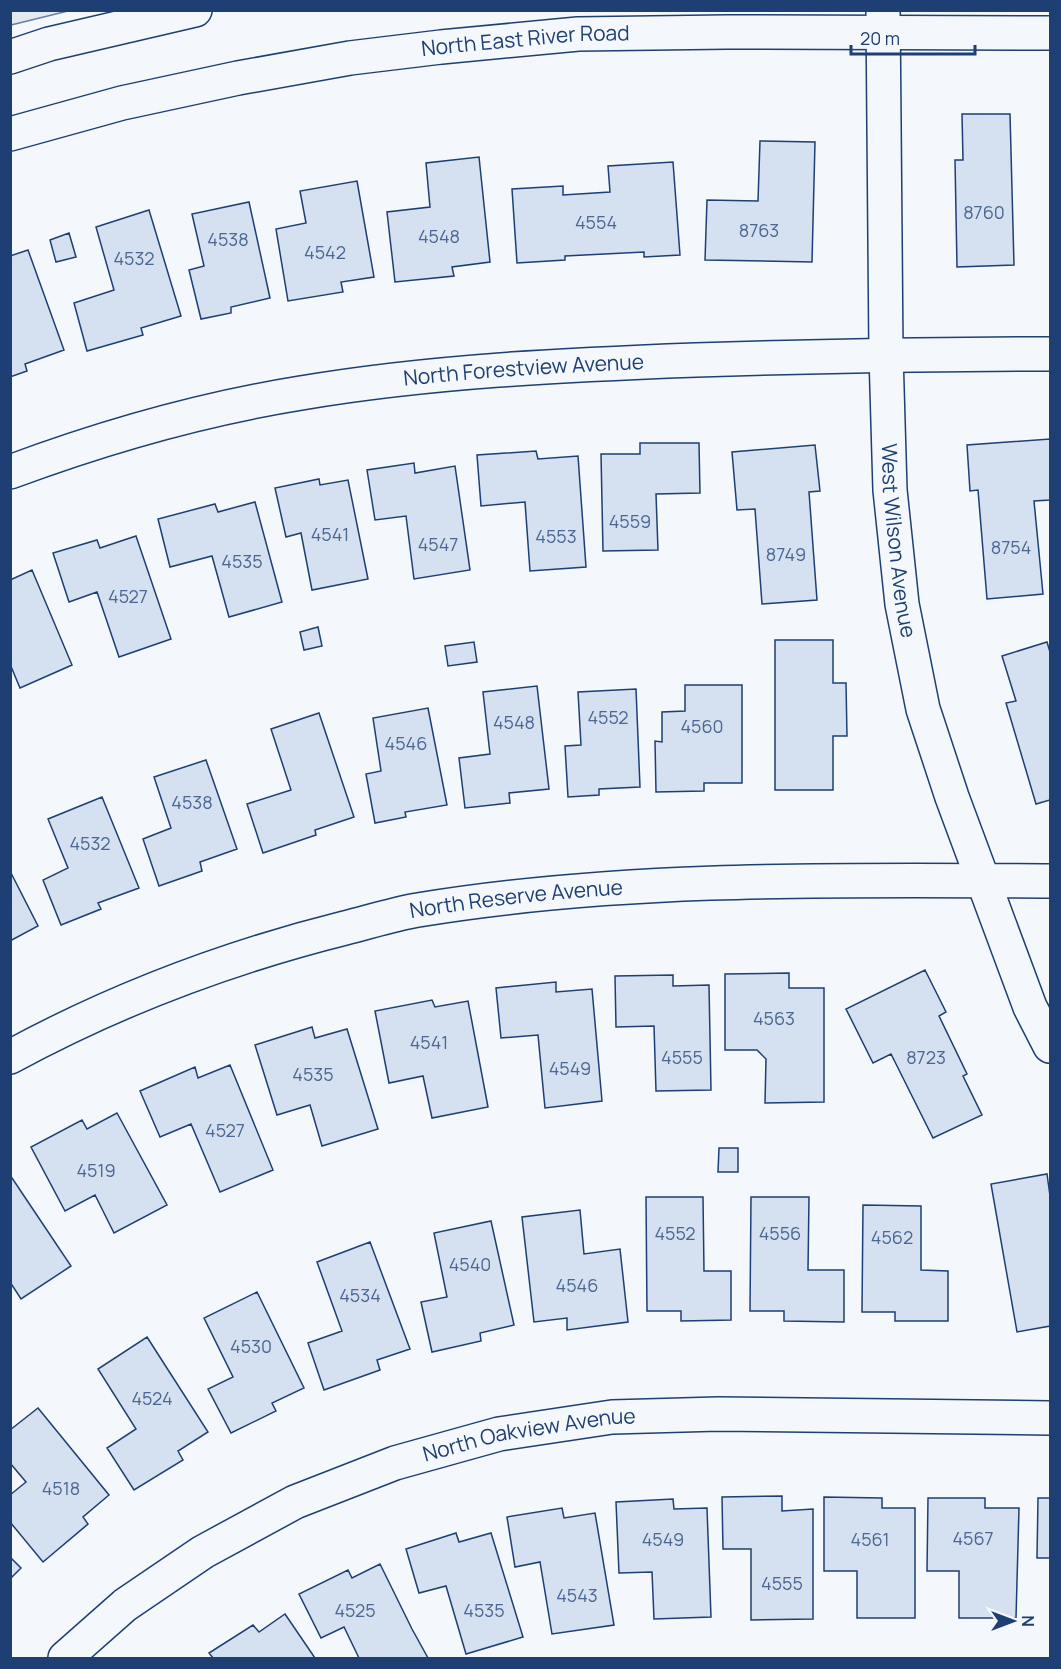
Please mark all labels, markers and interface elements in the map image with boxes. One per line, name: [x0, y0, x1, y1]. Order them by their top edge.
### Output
street label: North East River Road: [420, 18, 630, 62]
scale bar: [851, 18, 976, 56]
text: 20 m: [860, 26, 900, 50]
house number: 8760: [963, 200, 1005, 224]
house number: 4554: [575, 210, 617, 234]
house number: 8763: [739, 218, 779, 242]
house number: 4548: [418, 224, 460, 248]
house number: 4538: [207, 227, 249, 251]
house number: 4542: [304, 240, 346, 264]
house number: 4532: [113, 246, 155, 270]
street label: North Forestview Avenue: [402, 347, 644, 392]
street label: West Wilson Avenue: [876, 443, 923, 640]
house number: 4559: [609, 509, 651, 533]
house number: 4541: [311, 522, 349, 546]
house number: 4553: [535, 524, 577, 548]
house number: 4547: [418, 532, 458, 556]
house number: 8754: [991, 535, 1031, 559]
house number: 8749: [766, 542, 806, 566]
house number: 4535: [221, 549, 263, 573]
house number: 4527: [108, 584, 148, 608]
house number: 4552: [587, 705, 629, 729]
house number: 4548: [493, 710, 535, 734]
house number: 4560: [680, 714, 724, 738]
house number: 4546: [385, 731, 427, 755]
house number: 4538: [171, 790, 213, 814]
house number: 4532: [69, 831, 111, 855]
street label: North Reserve Avenue: [407, 872, 624, 924]
house number: 4563: [753, 1006, 795, 1030]
house number: 4541: [410, 1030, 448, 1054]
house number: 4555: [661, 1045, 703, 1069]
house number: 8723: [906, 1045, 946, 1069]
house number: 4549: [549, 1056, 591, 1080]
house number: 4535: [292, 1062, 334, 1086]
house number: 4527: [205, 1118, 245, 1142]
house number: 4519: [76, 1158, 116, 1182]
house number: 4552: [654, 1221, 696, 1245]
house number: 4556: [759, 1221, 801, 1245]
house number: 4562: [871, 1225, 913, 1249]
house number: 4540: [449, 1252, 491, 1276]
house number: 4546: [556, 1273, 598, 1297]
house number: 4534: [339, 1283, 381, 1307]
house number: 4530: [230, 1334, 272, 1358]
house number: 4524: [131, 1386, 173, 1410]
street label: North Oakview Avenue: [419, 1401, 636, 1468]
house number: 4518: [42, 1476, 80, 1500]
house number: 4567: [952, 1526, 994, 1550]
house number: 4549: [642, 1527, 684, 1551]
house number: 4561: [851, 1527, 889, 1551]
house number: 4555: [761, 1571, 803, 1595]
house number: 4543: [556, 1583, 598, 1607]
north arrow: [983, 1591, 1043, 1651]
house number: 4525: [334, 1598, 376, 1622]
house number: 4535: [463, 1598, 505, 1622]
text: N: [1017, 1615, 1039, 1627]

